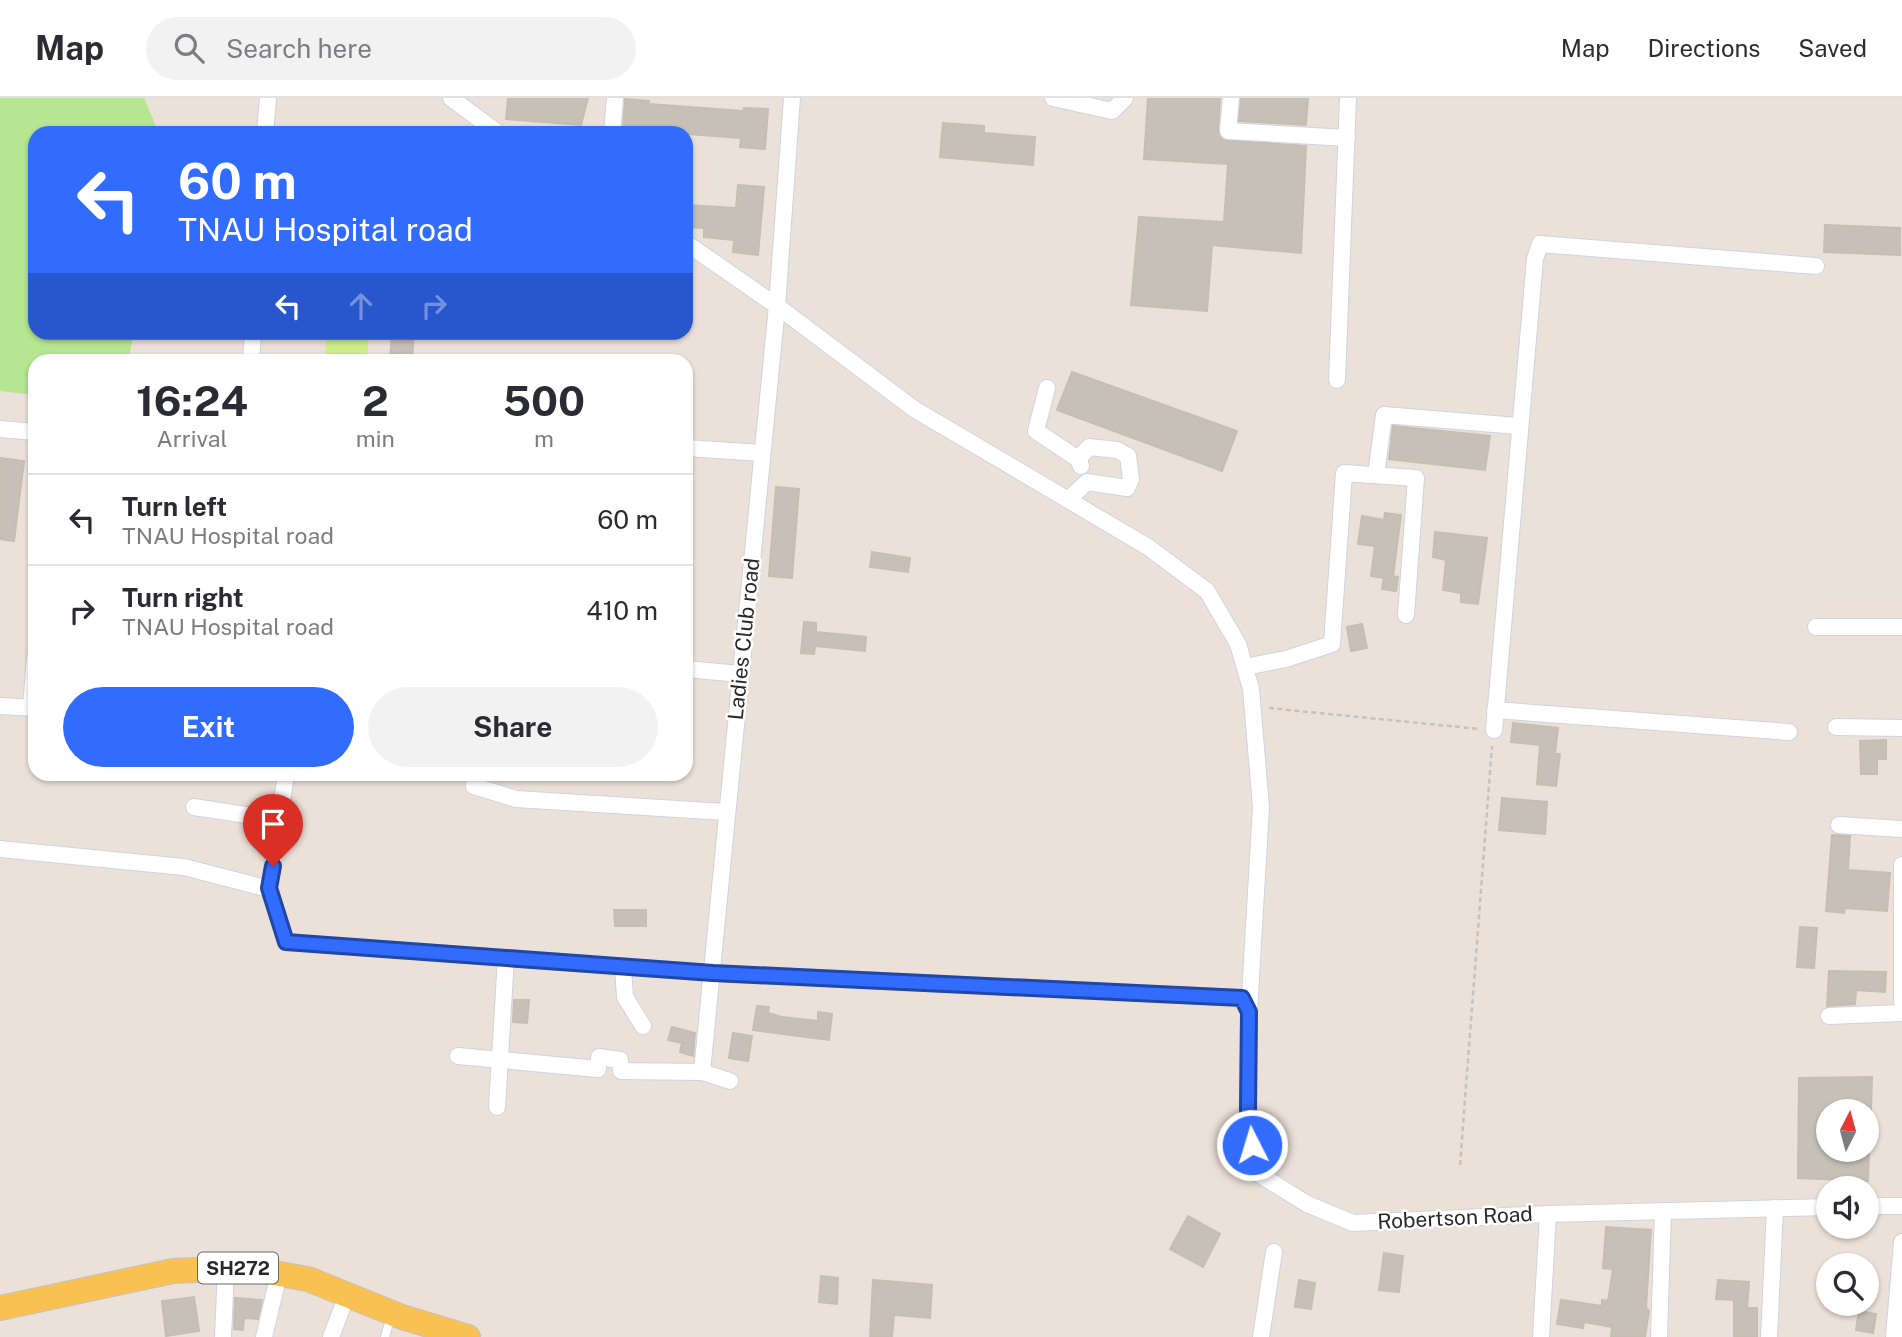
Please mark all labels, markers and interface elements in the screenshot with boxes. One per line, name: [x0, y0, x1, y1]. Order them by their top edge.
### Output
search box: [146, 17, 636, 80]
text: Map: [35, 29, 104, 67]
icon: search: [170, 29, 208, 67]
text: Search here: [226, 33, 372, 64]
text: Map: [1561, 34, 1610, 62]
text: Directions: [1648, 34, 1760, 62]
text: Saved: [1798, 34, 1867, 62]
text: 60 m: [178, 152, 297, 210]
icon: left: [63, 154, 154, 245]
text: TNAU Hospital road: [178, 211, 473, 248]
icon: left: [269, 287, 307, 325]
icon: ahead: [342, 287, 380, 325]
icon: right: [415, 287, 453, 325]
text: 16:24: [136, 376, 248, 425]
text: 2: [362, 376, 389, 425]
text: 500: [503, 376, 585, 425]
text: Arrival: [156, 425, 227, 452]
text: min: [356, 425, 395, 452]
text: m: [534, 425, 554, 452]
text: Turn left: [122, 491, 227, 522]
icon: left: [63, 501, 101, 539]
text: 60 m: [597, 504, 658, 535]
text: TNAU Hospital road: [122, 522, 334, 549]
street label: Ladies Club road: [723, 557, 764, 721]
text: Turn right: [122, 582, 244, 613]
icon: right: [63, 592, 101, 630]
text: 410 m: [586, 595, 658, 626]
text: TNAU Hospital road: [122, 613, 334, 640]
button: Exit: [63, 687, 354, 767]
button: Share: [368, 687, 658, 767]
pin: [243, 794, 303, 866]
icon: arrive: [254, 805, 292, 843]
north arrow: [1816, 1099, 1880, 1162]
map controls: [1816, 1099, 1879, 1316]
position arrow: [1215, 1108, 1289, 1182]
button: sound: [1816, 1176, 1879, 1239]
street label: Robertson Road: [1377, 1201, 1533, 1234]
road number: SH272: [198, 1252, 278, 1284]
button: search: [1816, 1253, 1879, 1316]

